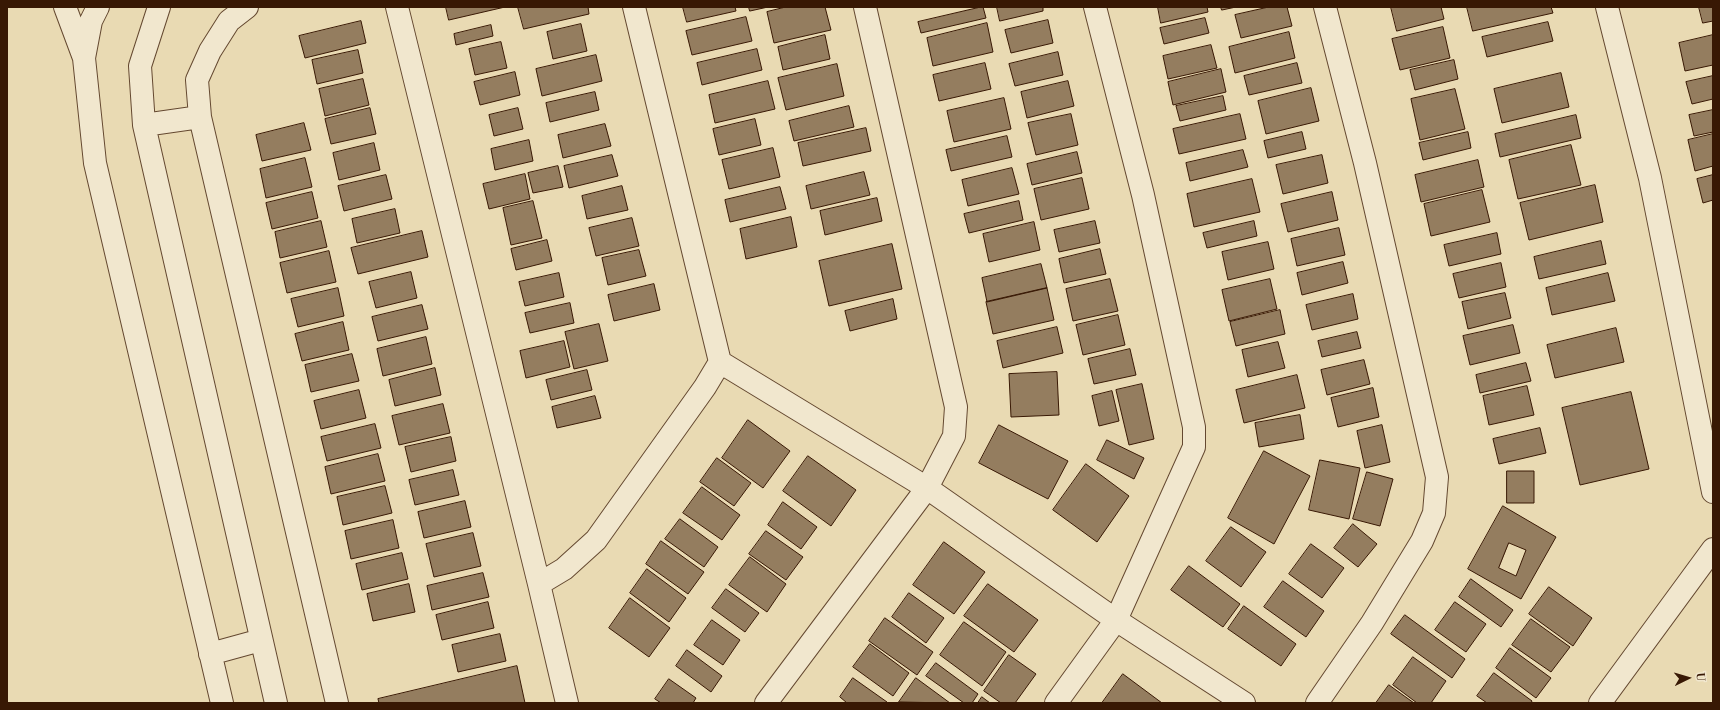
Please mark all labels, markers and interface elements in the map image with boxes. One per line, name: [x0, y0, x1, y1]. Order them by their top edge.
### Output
north arrow: [1668, 658, 1708, 698]
text: U: [1693, 672, 1707, 682]

